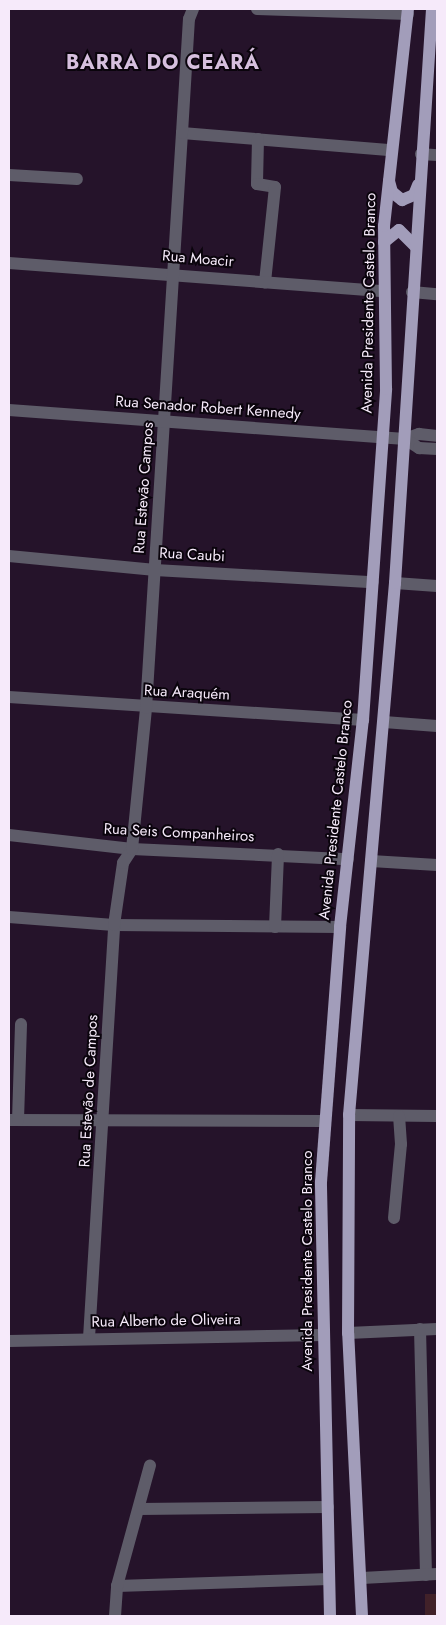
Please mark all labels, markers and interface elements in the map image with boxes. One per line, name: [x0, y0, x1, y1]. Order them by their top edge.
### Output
district label: BARRA DO CEARÁ: [64, 50, 262, 74]
street label: Avenida Presidente Castelo Branco: [358, 192, 380, 414]
street label: Rua Moacir: [161, 247, 235, 271]
street label: Rua Senador Robert Kennedy: [115, 393, 301, 423]
street label: Rua Estevão Campos: [130, 422, 158, 554]
street label: Rua Caubi: [159, 544, 225, 566]
street label: Rua Araquém: [144, 682, 230, 704]
street label: Avenida Presidente Castelo Branco: [316, 699, 356, 921]
street label: Rua Seis Companheiros: [103, 820, 255, 846]
street label: Rua Estevão de Campos: [76, 1014, 102, 1168]
street label: Avenida Presidente Castelo Branco: [299, 1151, 317, 1371]
street label: Rua Alberto de Oliveira: [91, 1311, 241, 1331]

